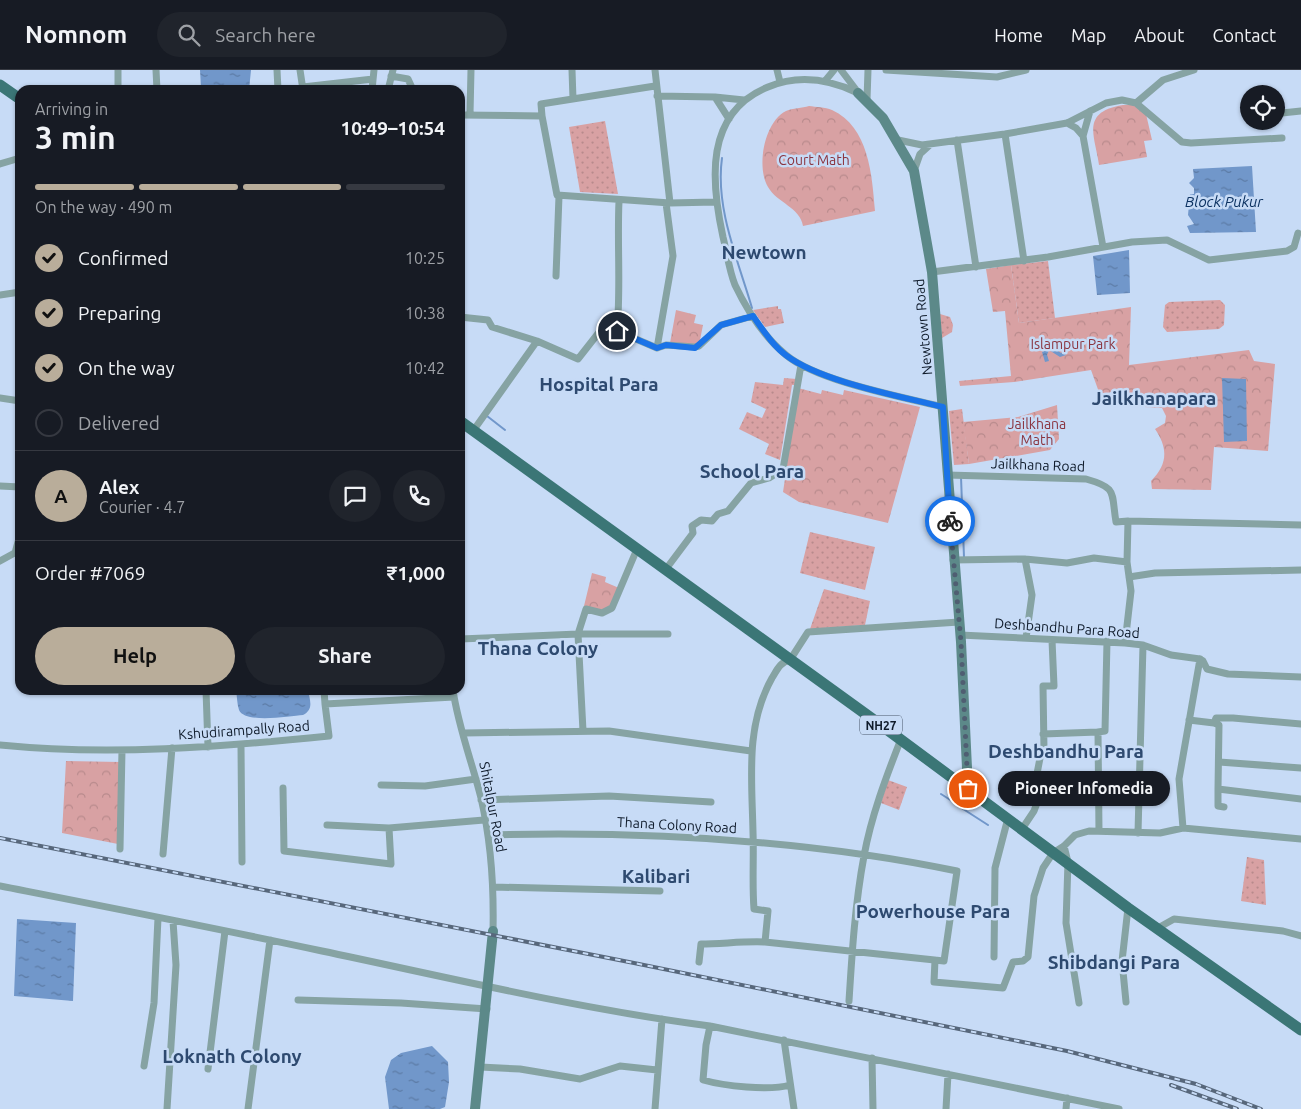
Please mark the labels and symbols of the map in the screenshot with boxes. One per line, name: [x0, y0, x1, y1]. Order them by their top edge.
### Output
park label: Court Math: [778, 152, 850, 168]
water label: Block Pukur: [1185, 193, 1264, 210]
district label: Newtown: [721, 241, 807, 263]
street label: Newtown Road: [911, 278, 935, 376]
pin: [596, 310, 638, 352]
park label: Islampur Park: [1030, 336, 1116, 352]
district label: Hospital Para: [539, 373, 659, 395]
district label: Jailkhanapara: [1092, 387, 1216, 409]
park label: Jailkhana Math: [1008, 416, 1066, 448]
street label: Jailkhana Road: [991, 455, 1085, 475]
district label: School Para: [700, 460, 804, 482]
courier: [925, 496, 975, 546]
street label: Deshbandhu Para Road: [994, 615, 1140, 641]
district label: Thana Colony: [478, 637, 598, 659]
road number: NH27: [860, 716, 902, 734]
street label: Kshudirampally Road: [178, 717, 310, 743]
district label: Deshbandhu Para: [988, 740, 1144, 762]
street label: Shitalpur Road: [476, 760, 510, 854]
pin: [947, 768, 989, 810]
callout: Pioneer Infomedia: [998, 772, 1170, 806]
street label: Thana Colony Road: [617, 814, 737, 836]
district label: Kalibari: [622, 865, 690, 887]
district label: Powerhouse Para: [856, 900, 1010, 922]
district label: Shibdangi Para: [1048, 951, 1180, 973]
district label: Loknath Colony: [162, 1045, 302, 1067]

